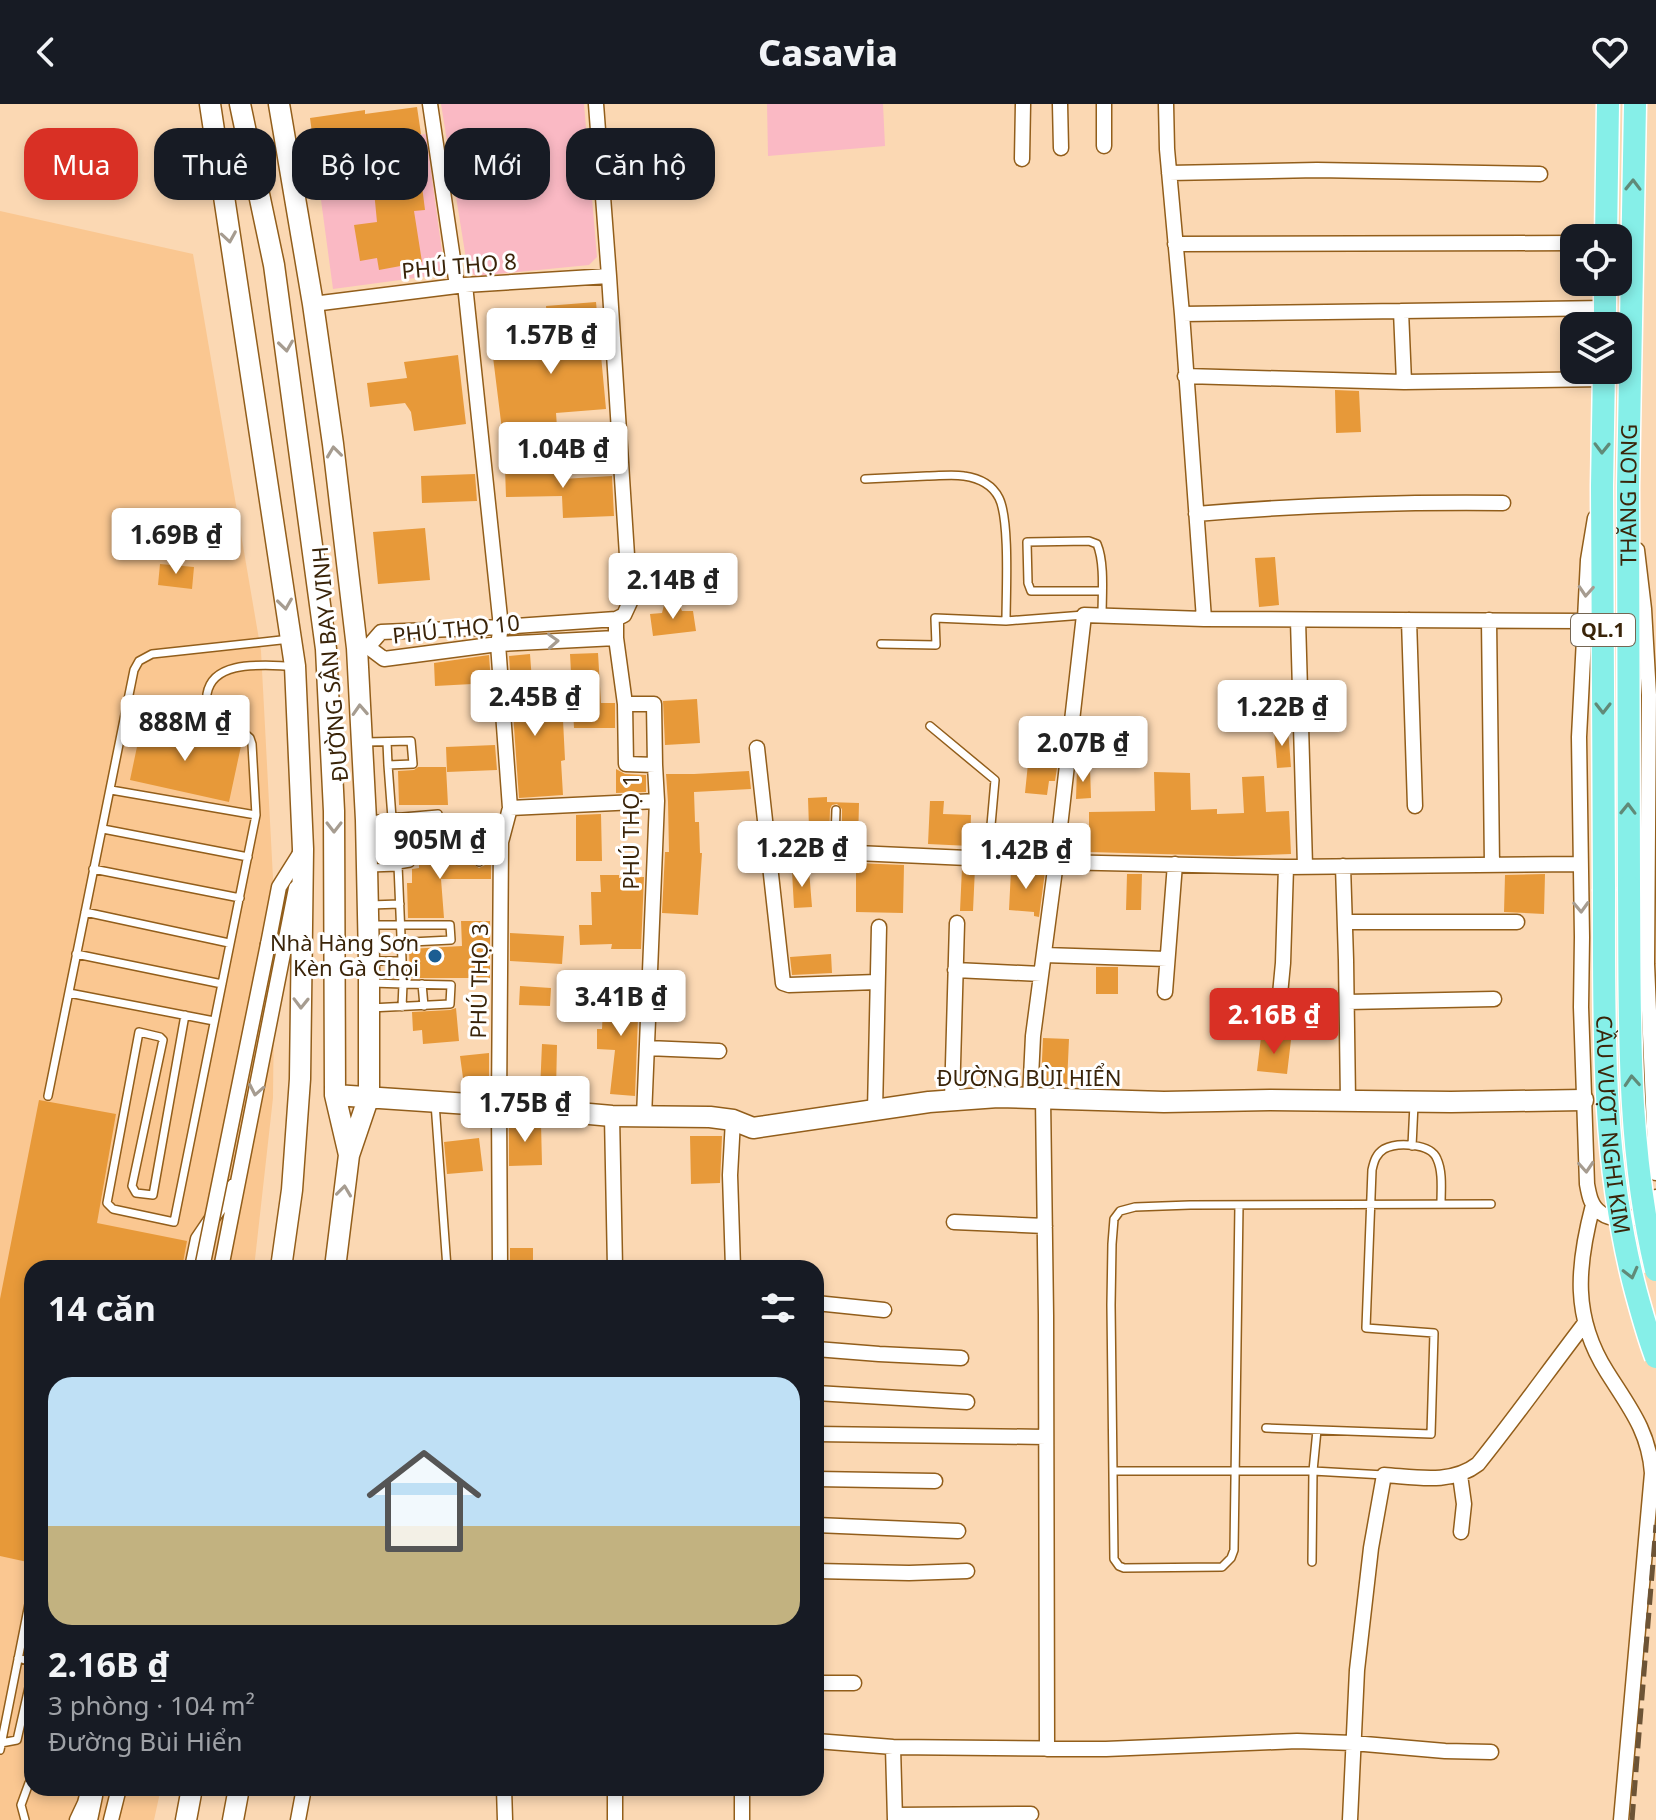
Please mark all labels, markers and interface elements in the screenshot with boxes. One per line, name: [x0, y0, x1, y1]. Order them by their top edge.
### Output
text: Casavia: [758, 28, 898, 77]
icon: back: [24, 30, 68, 74]
icon: heart: [1588, 30, 1632, 74]
chip: Mua: [24, 128, 138, 200]
chip: Thuê: [154, 128, 276, 200]
chip: Bộ lọc: [292, 128, 428, 200]
chip: Mới: [444, 128, 550, 200]
chip: Căn hộ: [566, 128, 715, 200]
one-way arrow: [1625, 178, 1642, 191]
map controls: [1560, 224, 1632, 384]
button: locate: [1560, 224, 1632, 296]
one-way arrow: [220, 230, 237, 243]
street label: PHÚ THỌ 8: [400, 245, 518, 285]
pin: 1.57B ₫: [477, 308, 625, 376]
button: layers: [1560, 312, 1632, 384]
text: 1.57B ₫: [505, 316, 597, 352]
one-way arrow: [277, 340, 294, 353]
pin: 1.04B ₫: [489, 422, 637, 490]
street label: THĂNG LONG: [1612, 424, 1643, 566]
text: 1.04B ₫: [517, 430, 609, 466]
one-way arrow: [1594, 442, 1611, 455]
one-way arrow: [326, 445, 343, 458]
pin: 1.69B ₫: [102, 508, 250, 576]
text: 1.69B ₫: [130, 516, 222, 552]
street label: ĐƯỜNG SÂN BAY VINH: [304, 545, 354, 783]
pin: 2.14B ₫: [599, 553, 747, 621]
text: 2.14B ₫: [627, 561, 719, 597]
one-way arrow: [1578, 585, 1595, 598]
one-way arrow: [276, 597, 293, 611]
street label: PHÚ THỌ 10: [391, 606, 521, 650]
road number: QL.1: [1571, 614, 1635, 646]
one-way arrow: [547, 633, 560, 650]
pin: 2.45B ₫: [461, 670, 609, 738]
text: 2.45B ₫: [489, 678, 581, 714]
pin: 1.22B ₫: [1208, 680, 1356, 748]
text: 1.22B ₫: [1236, 688, 1328, 724]
pin: 888M ₫: [120, 695, 250, 763]
one-way arrow: [1594, 702, 1612, 715]
text: 888M ₫: [139, 703, 231, 739]
one-way arrow: [352, 703, 369, 716]
pin: 2.07B ₫: [1009, 716, 1157, 784]
text: 2.07B ₫: [1037, 724, 1129, 760]
street label: PHÚ THỌ 1: [615, 774, 645, 890]
one-way arrow: [1619, 802, 1637, 815]
pin: 905M ₫: [375, 813, 505, 881]
one-way arrow: [325, 821, 343, 834]
text: 905M ₫: [394, 821, 486, 857]
pin: 1.22B ₫: [728, 821, 876, 889]
pin: 1.42B ₫: [952, 823, 1100, 891]
text: 1.22B ₫: [756, 829, 848, 865]
text: 1.42B ₫: [980, 831, 1072, 867]
one-way arrow: [1573, 901, 1590, 914]
street label: PHÚ THỌ 3: [462, 923, 494, 1039]
place label: Nhà Hàng Sơn Kèn Gà Chọi: [270, 927, 419, 982]
marker: Nhà Hàng Sơn Kèn Gà Chọi: [426, 947, 444, 965]
pin: 3.41B ₫: [547, 970, 695, 1038]
text: 3.41B ₫: [575, 978, 667, 1014]
pin: 2.16B ₫: [1200, 988, 1348, 1056]
text: 2.16B ₫: [1228, 996, 1320, 1032]
one-way arrow: [293, 997, 310, 1010]
street label: CẦU VƯỢT NGHI KIM: [1590, 1015, 1639, 1236]
street label: ĐƯỜNG BÙI HIỂN: [937, 1062, 1121, 1092]
one-way arrow: [1624, 1074, 1641, 1087]
pin: 1.75B ₫: [451, 1076, 599, 1144]
one-way arrow: [248, 1083, 265, 1096]
text: 1.75B ₫: [479, 1084, 571, 1120]
one-way arrow: [1577, 1161, 1594, 1174]
one-way arrow: [336, 1184, 353, 1197]
one-way arrow: [1622, 1266, 1639, 1280]
text: 14 căn: [48, 1285, 156, 1331]
icon: filters: [756, 1286, 800, 1330]
icon: home: [352, 1429, 496, 1573]
text: 2.16B ₫: [48, 1641, 169, 1687]
text: 3 phòng · 104 m²: [48, 1687, 255, 1723]
text: Đường Bùi Hiển: [48, 1723, 242, 1759]

